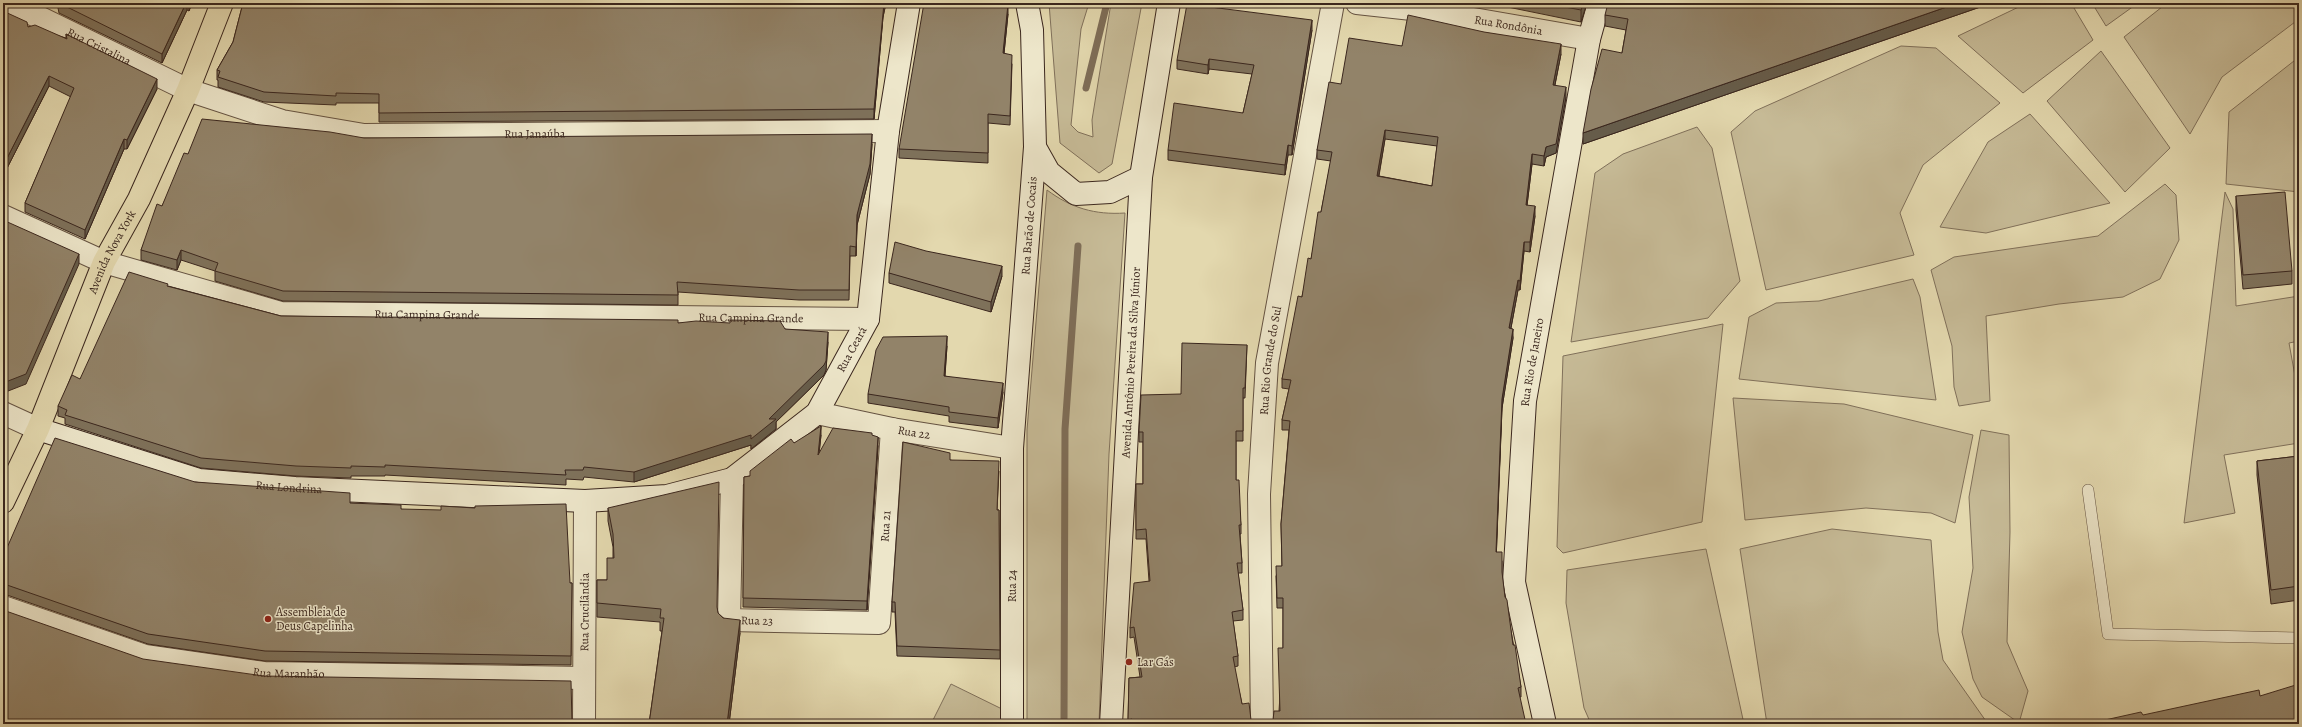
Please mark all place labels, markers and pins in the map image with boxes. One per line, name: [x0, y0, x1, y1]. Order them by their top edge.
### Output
place label: Assembleia de Deus Capelinha: [275, 604, 354, 634]
marker: Assembleia de Deus Capelinha: [263, 614, 273, 624]
place label: Lar Gás: [1137, 654, 1174, 670]
marker: Lar Gás: [1124, 657, 1134, 667]

